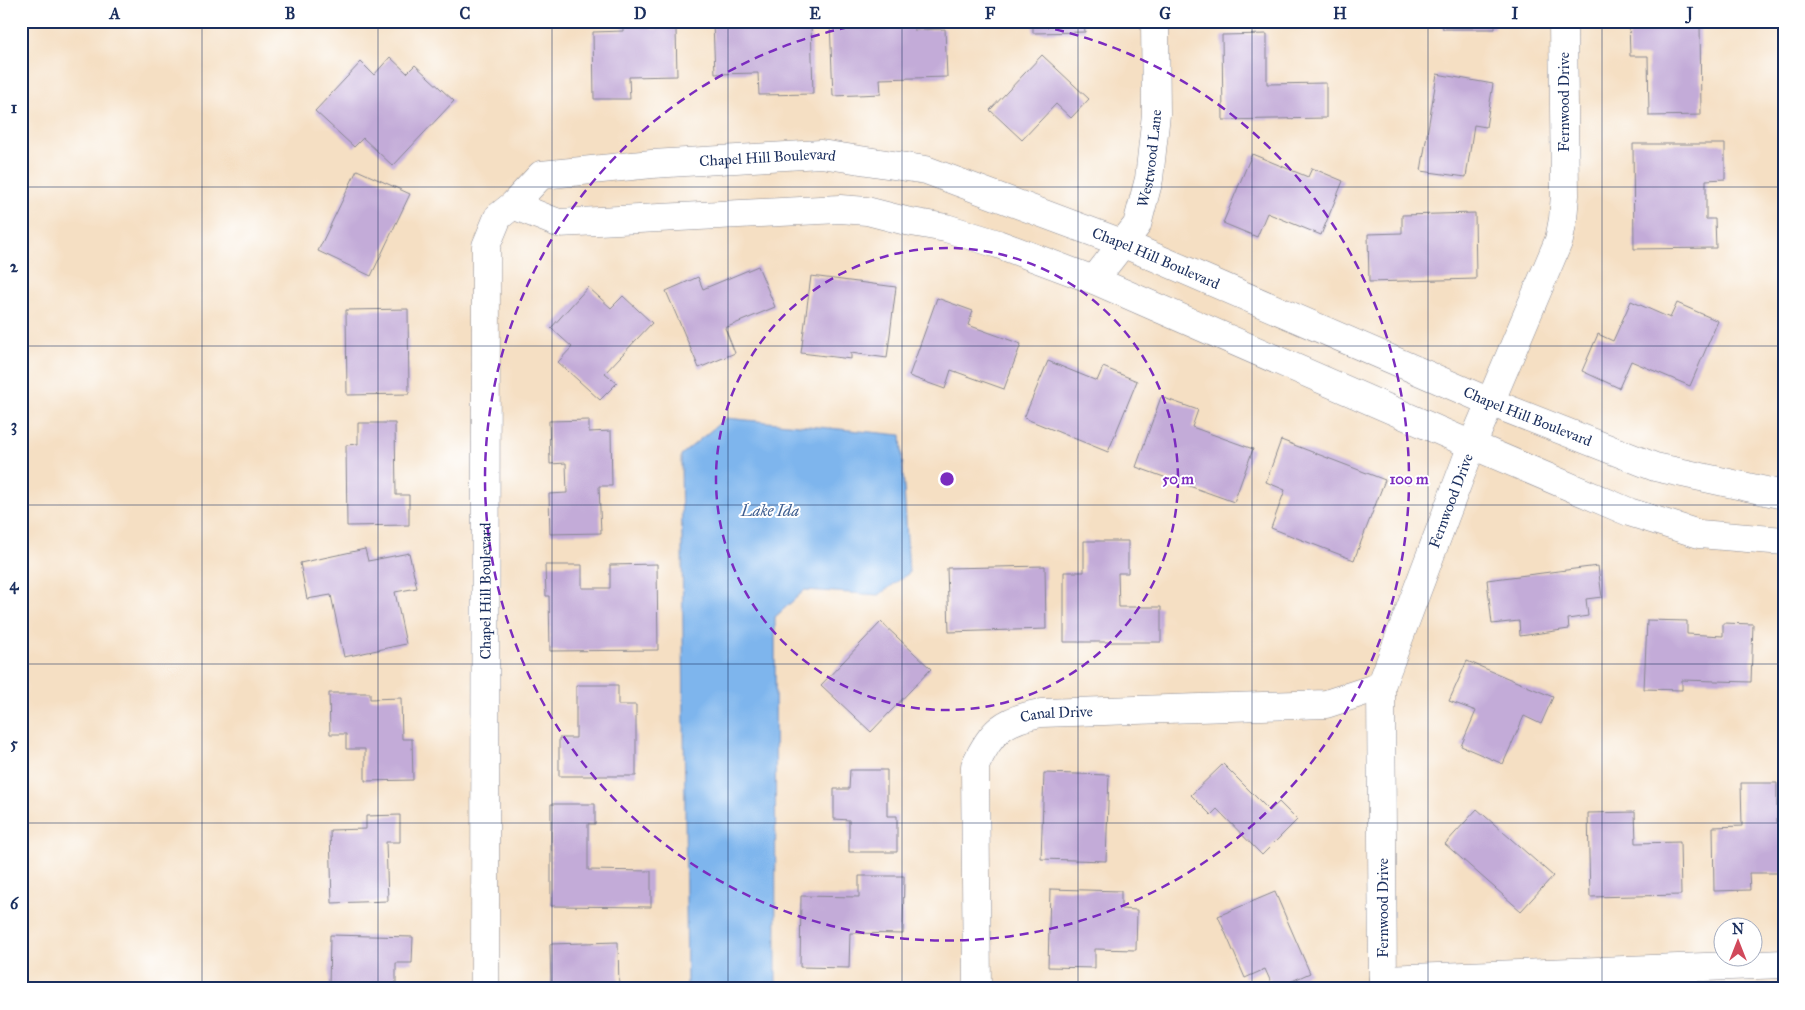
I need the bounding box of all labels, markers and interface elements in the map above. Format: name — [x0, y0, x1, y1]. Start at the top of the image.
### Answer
text: A — [109, 4, 121, 23]
text: B — [285, 4, 295, 23]
text: C — [460, 4, 471, 23]
text: D — [634, 4, 647, 23]
text: E — [809, 4, 821, 23]
text: F — [985, 4, 996, 23]
text: G — [1159, 4, 1171, 23]
text: H — [1333, 4, 1347, 23]
text: I — [1512, 4, 1519, 23]
text: J — [1685, 4, 1694, 24]
street label: Fernwood Drive — [1555, 52, 1573, 152]
text: 1 — [11, 98, 18, 117]
street label: Westwood Lane — [1133, 109, 1165, 209]
street label: Chapel Hill Boulevard — [699, 145, 838, 170]
street label: Chapel Hill Boulevard — [1090, 224, 1223, 293]
text: 2 — [10, 257, 19, 276]
street label: Chapel Hill Boulevard — [1461, 383, 1595, 450]
text: 3 — [11, 416, 17, 436]
street label: Fernwood Drive — [1425, 451, 1477, 551]
centre of rings — [938, 470, 956, 488]
text: 50 m — [1162, 470, 1194, 488]
text: 100 m — [1389, 470, 1429, 488]
water label: Lake Ida — [740, 501, 799, 520]
street label: Chapel Hill Boulevard — [476, 522, 495, 659]
text: 4 — [10, 575, 20, 595]
street label: Canal Drive — [1018, 702, 1093, 727]
text: 5 — [10, 734, 18, 753]
street label: Fernwood Drive — [1374, 858, 1392, 958]
text: 6 — [10, 894, 19, 913]
north arrow — [1712, 918, 1762, 968]
text: N — [1732, 921, 1744, 938]

